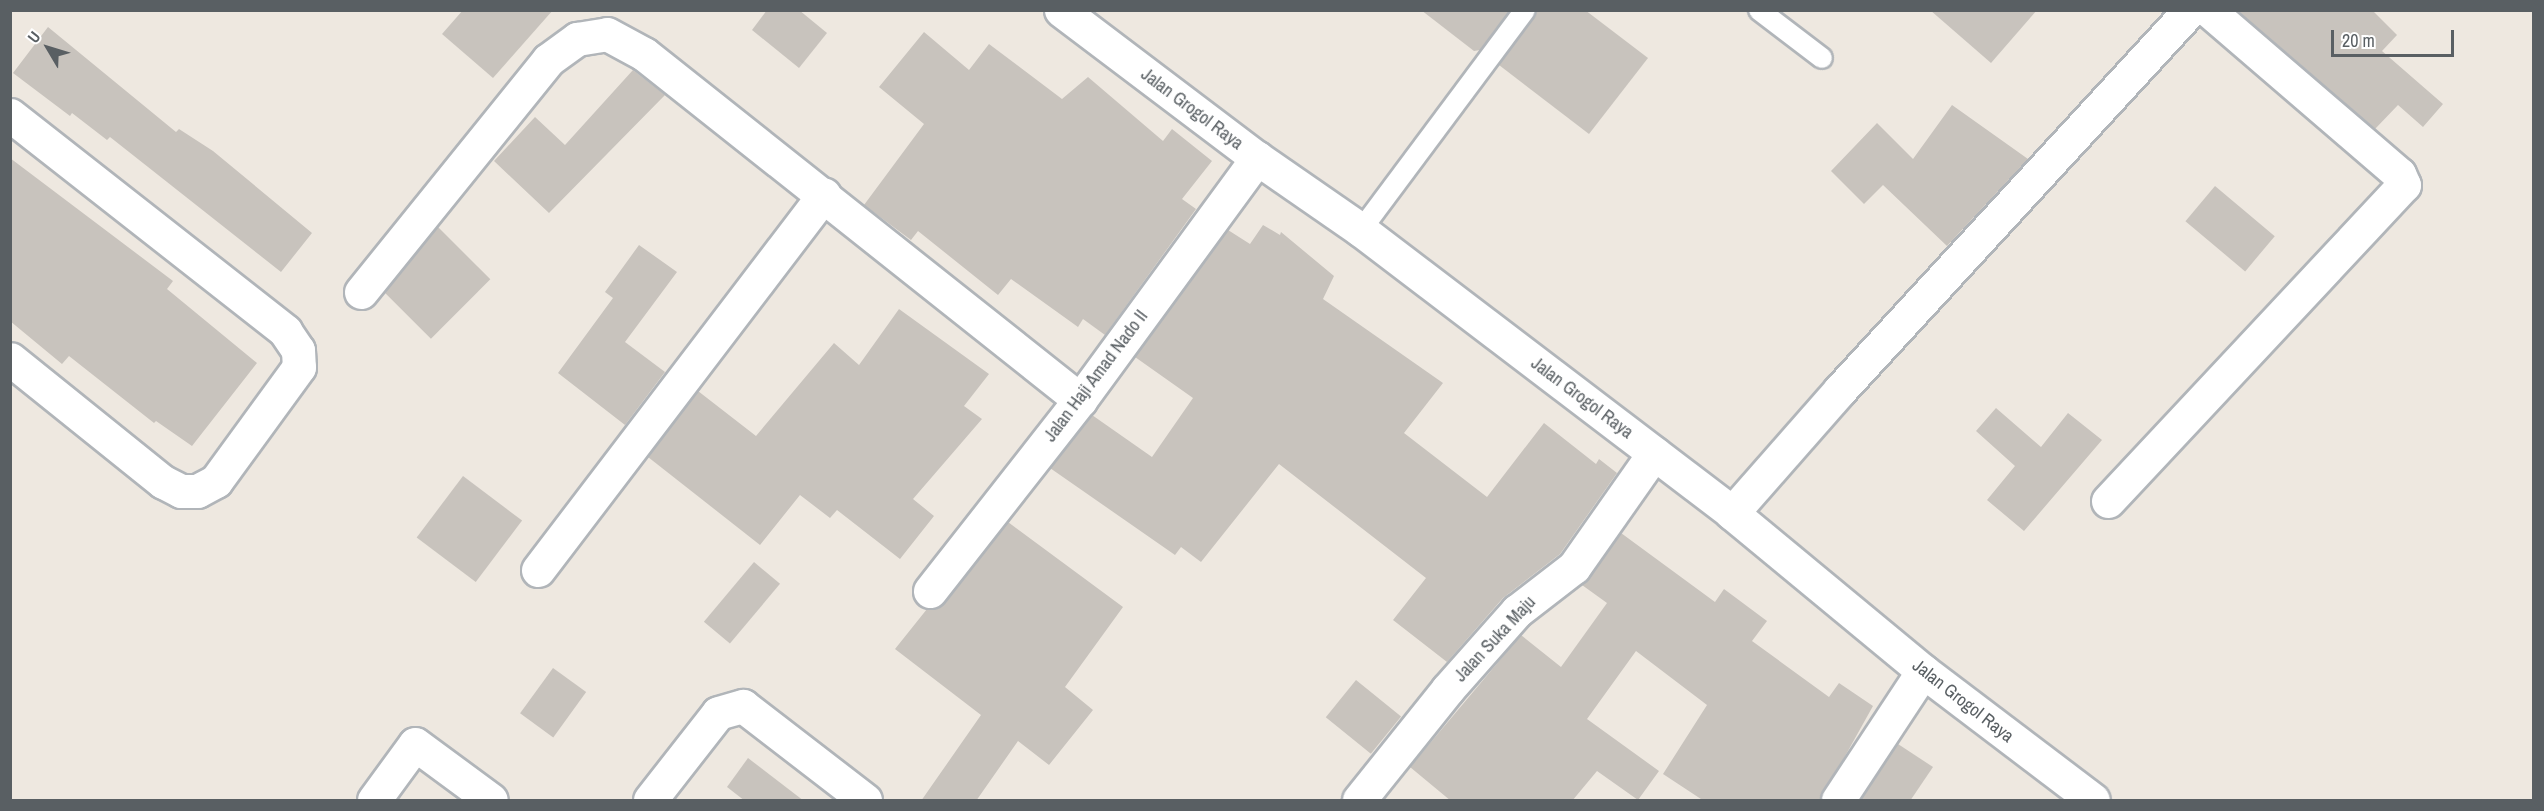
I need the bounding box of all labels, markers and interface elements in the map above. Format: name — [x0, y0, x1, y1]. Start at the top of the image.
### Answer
north arrow — [18, 18, 78, 78]
scale bar — [2334, 18, 2457, 56]
text: U — [22, 26, 45, 47]
text: 20 m — [2342, 28, 2375, 53]
street label: Jalan Grogol Raya — [1137, 64, 1247, 154]
street label: Jalan Haji Amad Nado II — [1039, 306, 1153, 446]
street label: Jalan Grogol Raya — [1527, 353, 1637, 443]
street label: Jalan Suka Maju — [1450, 592, 1540, 686]
street label: Jalan Grogol Raya — [1908, 655, 2018, 747]

